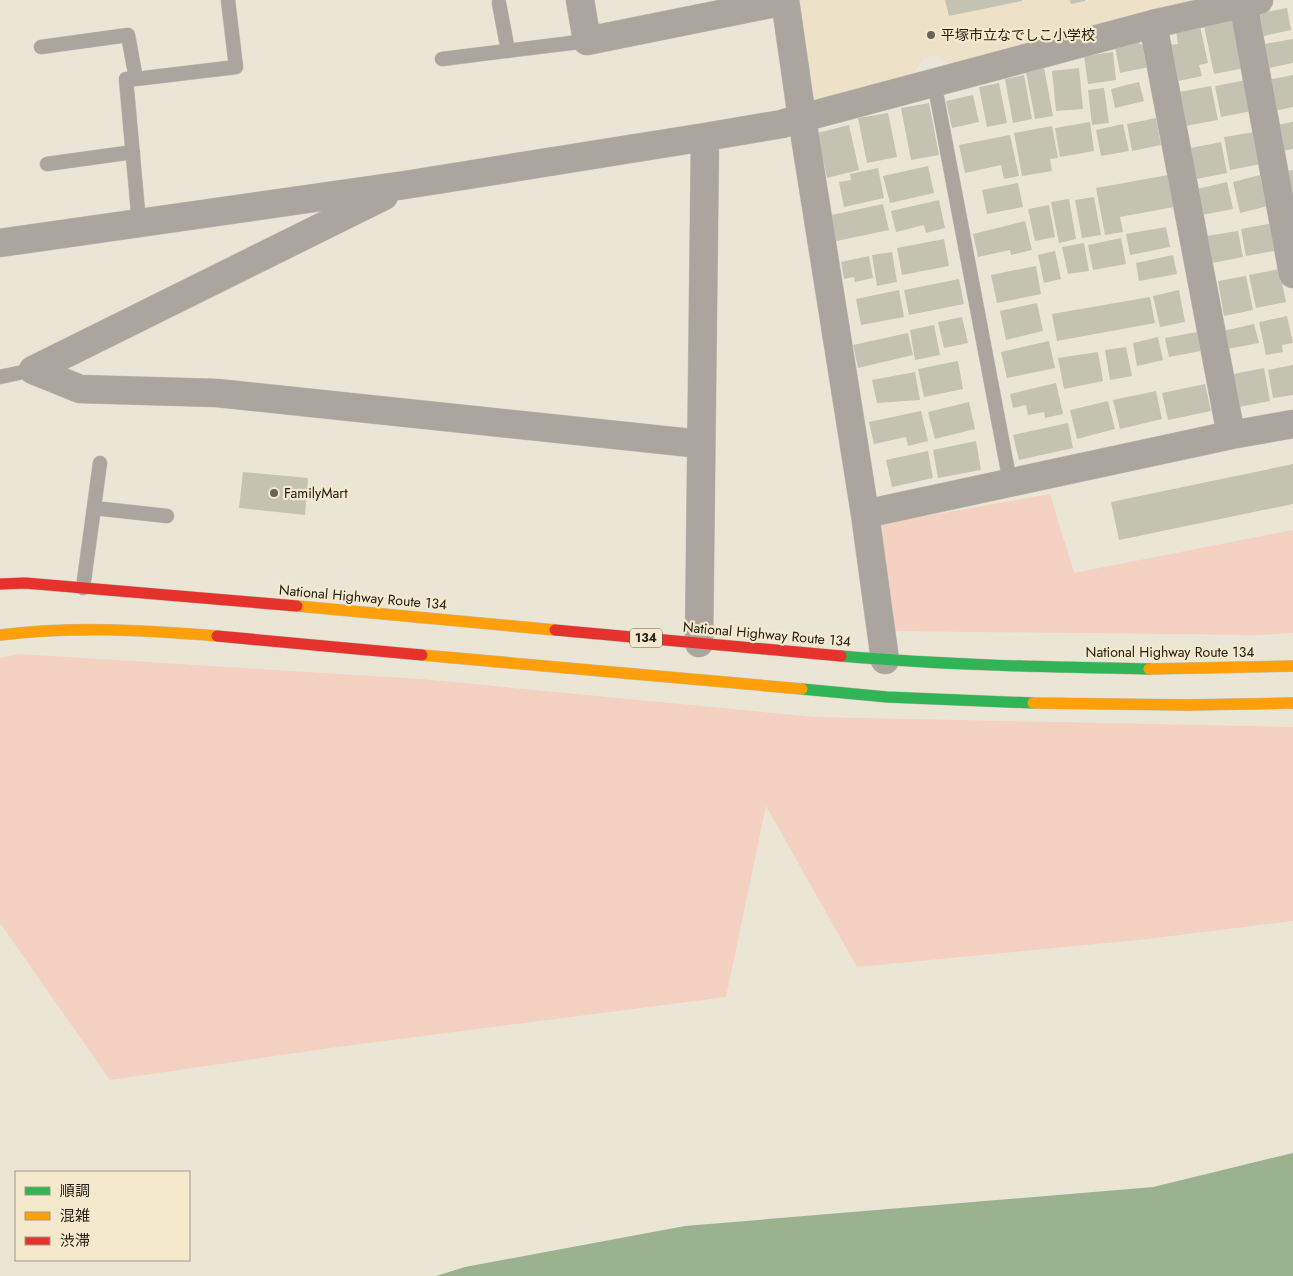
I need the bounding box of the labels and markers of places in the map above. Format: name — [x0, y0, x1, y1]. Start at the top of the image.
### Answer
place label: 平塚市立なでしこ小学校 — [941, 25, 1095, 45]
marker: 平塚市立なでしこ小学校 — [925, 29, 937, 41]
place label: FamilyMart — [284, 483, 348, 503]
marker: FamilyMart — [268, 487, 280, 499]

